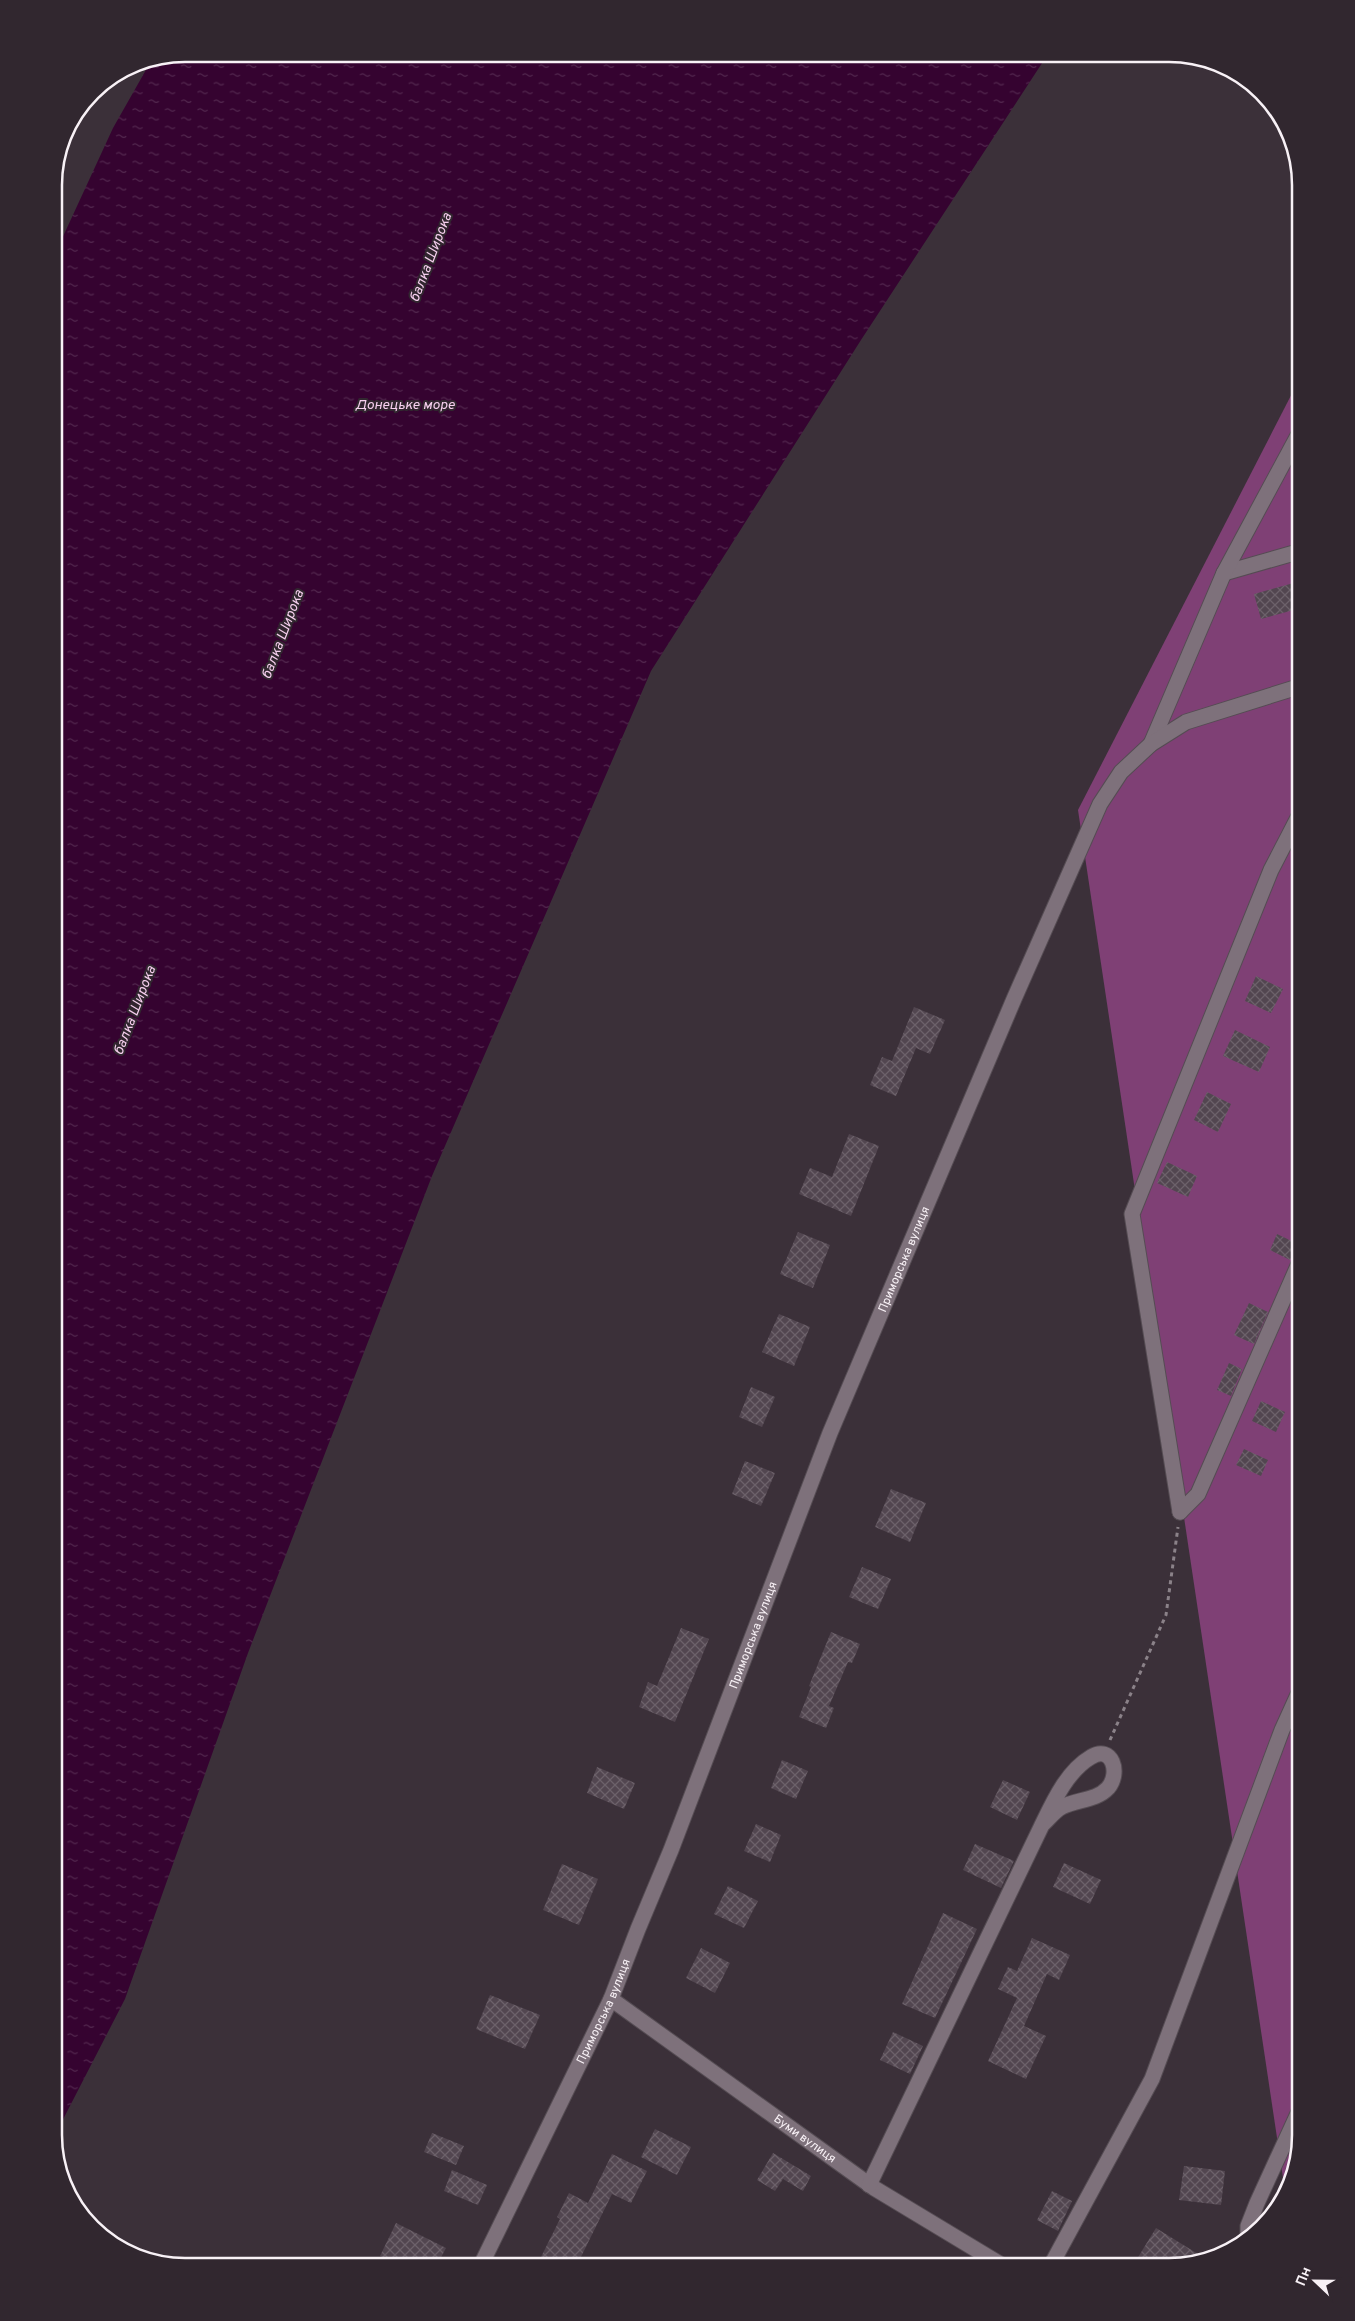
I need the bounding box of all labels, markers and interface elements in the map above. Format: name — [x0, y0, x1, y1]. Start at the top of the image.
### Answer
water label: балка Широка — [407, 210, 456, 304]
water label: Донецьке море — [355, 397, 455, 414]
water label: балка Широка — [259, 587, 308, 681]
water label: балка Широка — [111, 963, 160, 1057]
street label: Приморська вулиця — [875, 1204, 934, 1315]
street label: Приморська вулиця — [726, 1579, 782, 1691]
street label: Приморська вулиця — [573, 1957, 635, 2067]
street label: Буми вулиця — [770, 2111, 839, 2167]
north arrow — [1290, 2256, 1340, 2306]
text: Пн — [1293, 2265, 1316, 2289]

